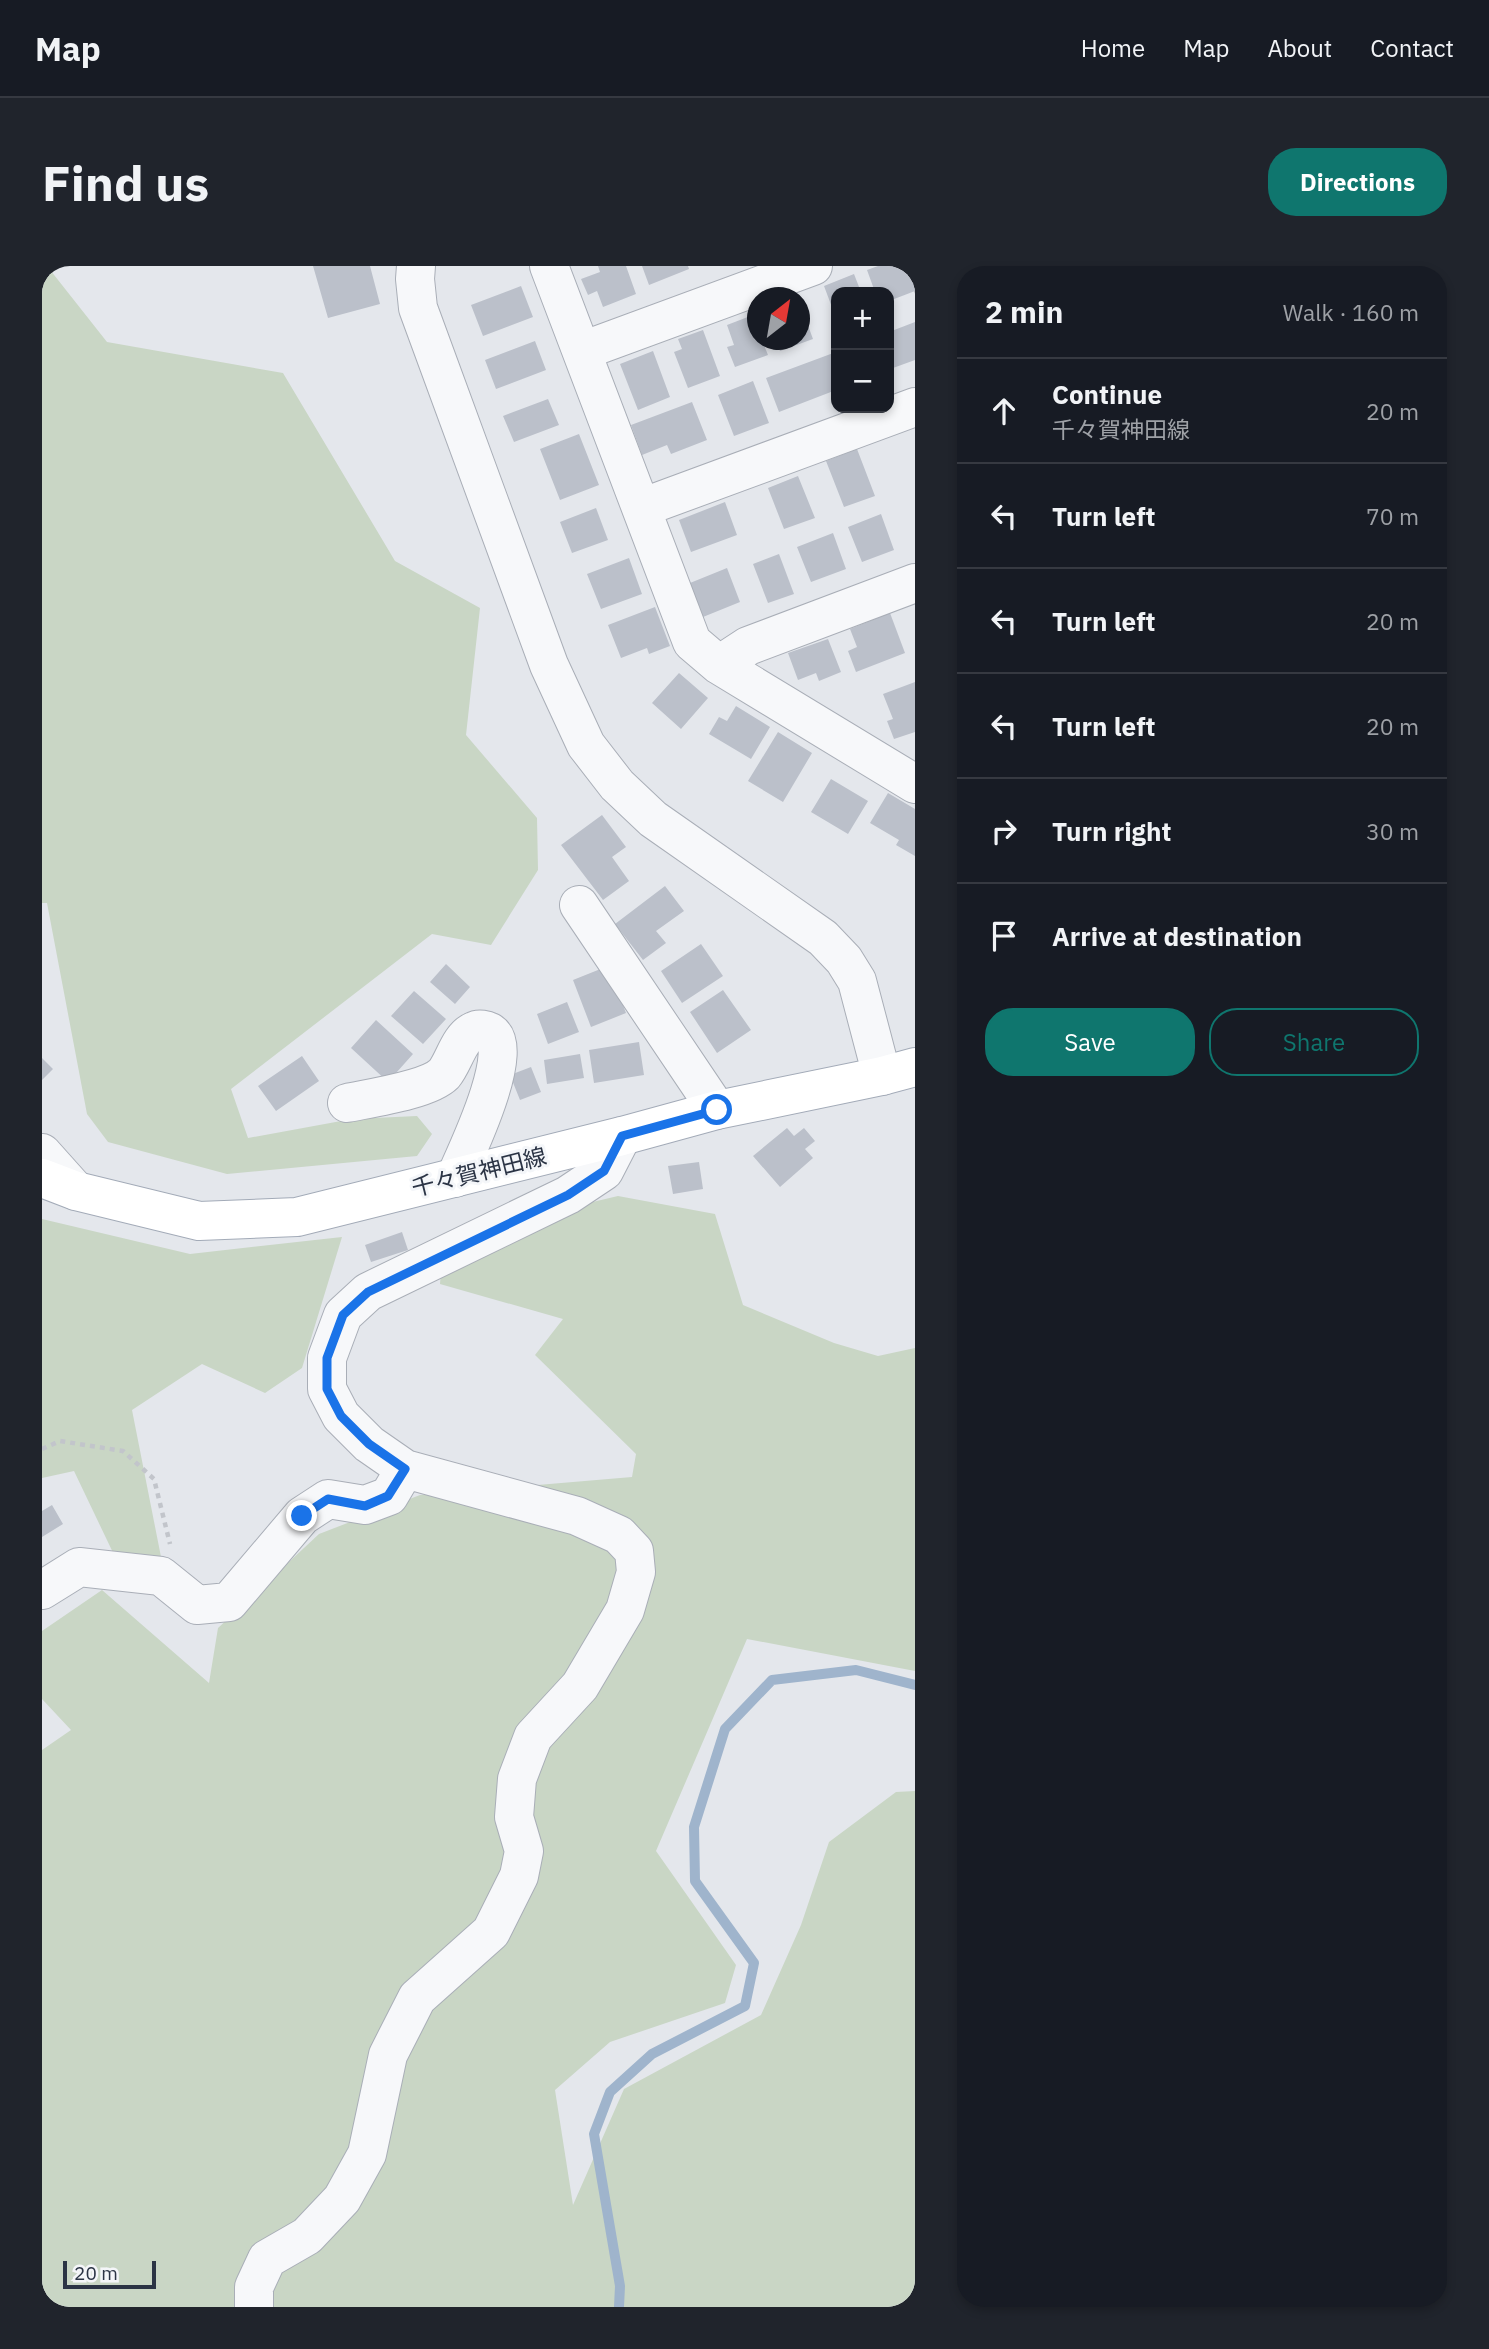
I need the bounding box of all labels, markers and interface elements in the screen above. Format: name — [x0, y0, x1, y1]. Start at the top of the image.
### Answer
text: Map — [35, 27, 101, 70]
text: Home — [1081, 32, 1145, 64]
text: Map — [1183, 32, 1229, 64]
text: About — [1267, 32, 1332, 64]
text: Contact — [1370, 32, 1454, 64]
button: Directions — [1268, 148, 1447, 216]
text: Find us — [42, 151, 209, 214]
north arrow — [747, 287, 810, 350]
map controls — [831, 287, 894, 413]
button: + — [831, 287, 894, 350]
text: 2 min — [985, 292, 1063, 331]
text: Walk · 160 m — [1283, 297, 1419, 327]
button: − — [831, 350, 894, 413]
text: Continue — [1052, 377, 1162, 411]
icon: ahead — [985, 392, 1023, 430]
text: 20 m — [1366, 396, 1419, 426]
text: 千々賀神田線 — [1052, 414, 1190, 444]
icon: left — [985, 497, 1023, 535]
text: Turn left — [1052, 499, 1155, 533]
text: 70 m — [1366, 501, 1419, 531]
icon: left — [985, 602, 1023, 640]
text: Turn left — [1052, 604, 1155, 638]
text: 20 m — [1366, 606, 1419, 636]
icon: left — [985, 707, 1023, 745]
text: Turn left — [1052, 709, 1155, 743]
text: 20 m — [1366, 711, 1419, 741]
icon: right — [985, 812, 1023, 850]
text: Turn right — [1052, 814, 1171, 848]
text: 30 m — [1366, 816, 1419, 846]
icon: arrive — [985, 917, 1023, 955]
text: Arrive at destination — [1052, 919, 1302, 953]
button: Save — [985, 1008, 1195, 1076]
button: Share — [1209, 1008, 1419, 1076]
route start — [701, 1094, 732, 1125]
street label: 千々賀神田線 — [408, 1140, 549, 1202]
route end — [286, 1500, 317, 1531]
scale bar — [63, 2258, 156, 2290]
text: 20 m — [74, 2261, 118, 2285]

